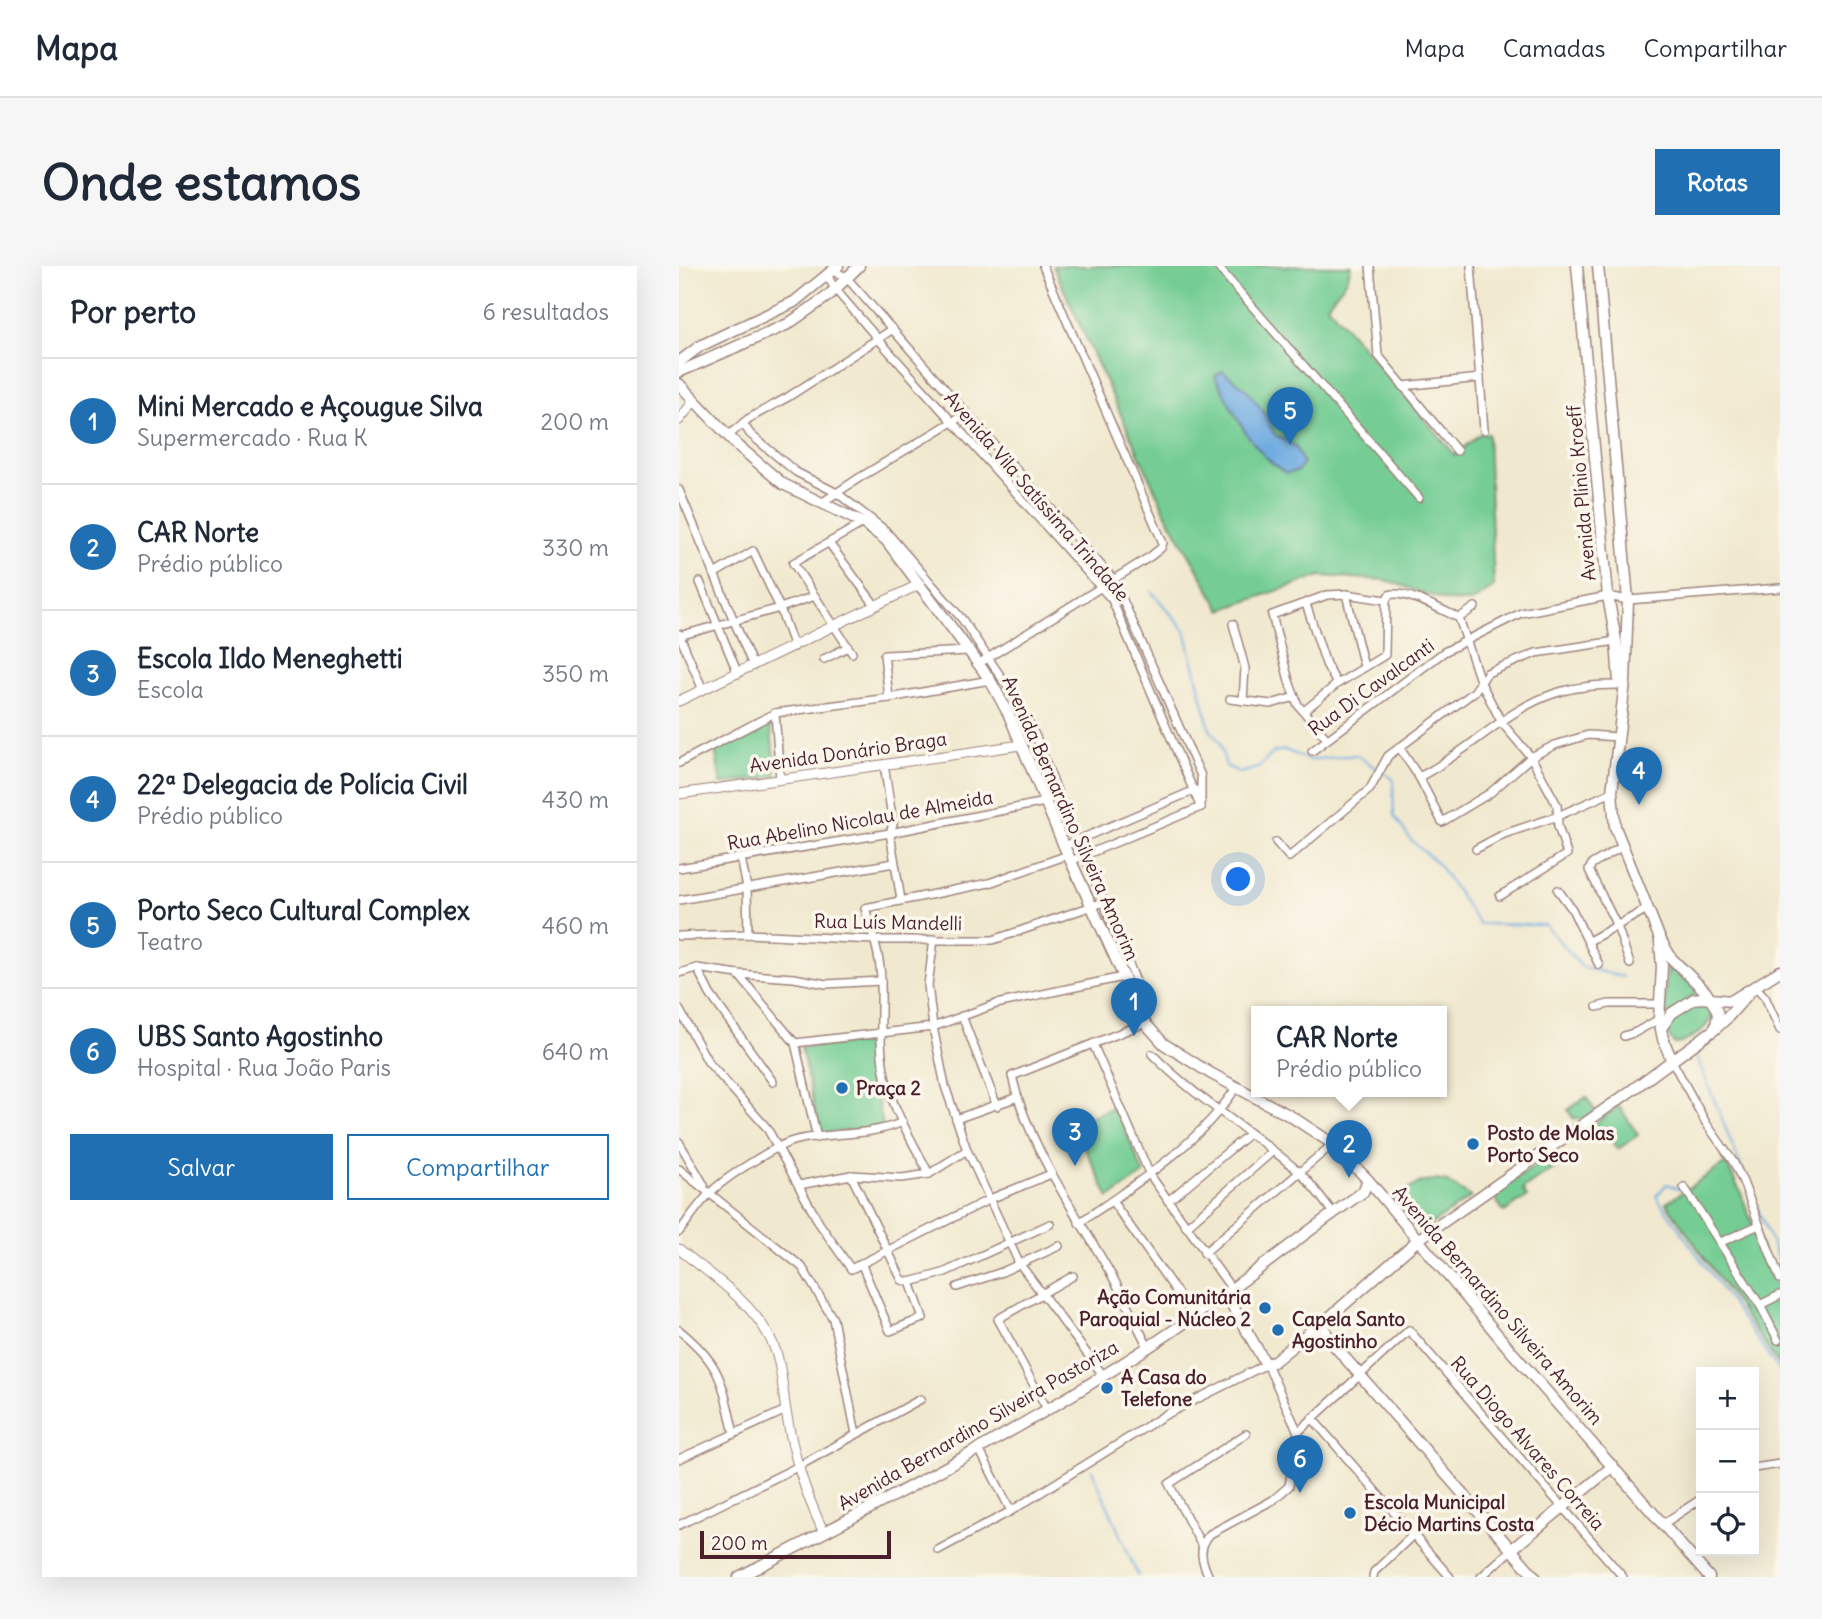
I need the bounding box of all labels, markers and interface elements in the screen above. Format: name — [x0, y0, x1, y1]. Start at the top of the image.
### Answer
text: Mapa — [35, 27, 118, 69]
text: Mapa — [1404, 33, 1465, 63]
text: Camadas — [1503, 33, 1606, 63]
text: Compartilhar — [1644, 33, 1787, 63]
button: Rotas — [1655, 149, 1780, 215]
text: Onde estamos — [42, 152, 361, 213]
text: Por perto — [70, 293, 196, 331]
text: 6 resultados — [482, 297, 609, 326]
street label: Avenida Vila Satíssima Trindade — [939, 386, 1135, 606]
pin: 5 — [1267, 387, 1313, 445]
text: Mini Mercado e Açougue Silva — [137, 390, 483, 423]
street label: Avenida Plínio Kroeff — [1561, 403, 1601, 582]
text: 1 — [88, 407, 98, 436]
text: 200 m — [540, 407, 609, 436]
text: Supermercado · Rua K — [137, 423, 368, 452]
text: CAR Norte — [137, 516, 259, 549]
text: 2 — [87, 533, 99, 562]
text: 330 m — [542, 533, 609, 562]
text: Prédio público — [137, 549, 283, 578]
street label: Rua Di Cavalcanti — [1303, 633, 1439, 741]
text: Escola Ildo Meneghetti — [137, 642, 403, 675]
text: 3 — [86, 659, 100, 688]
text: 350 m — [542, 659, 609, 688]
street label: Avenida Bernardino Silveira Amorim — [997, 672, 1145, 964]
text: Escola — [137, 675, 204, 704]
street label: Avenida Donário Braga — [748, 726, 948, 778]
pin: 4 — [1616, 747, 1662, 805]
text: 22ª Delegacia de Polícia Civil — [137, 768, 468, 801]
text: 4 — [86, 785, 100, 814]
text: 430 m — [542, 785, 609, 814]
street label: Rua Abelino Nicolau de Almeida — [725, 785, 995, 855]
text: Prédio público — [137, 801, 283, 830]
your location — [1221, 862, 1255, 896]
text: Porto Seco Cultural Complex — [137, 894, 470, 927]
street label: Rua Luís Mandelli — [814, 909, 962, 935]
text: 5 — [86, 911, 100, 940]
text: 460 m — [542, 911, 609, 940]
text: Teatro — [137, 927, 203, 956]
pin: 1 — [1111, 978, 1157, 1036]
popup — [1251, 1006, 1447, 1097]
text: UBS Santo Agostinho — [137, 1020, 383, 1053]
text: CAR Norte — [1276, 1021, 1398, 1054]
text: 6 — [86, 1037, 100, 1066]
text: 640 m — [542, 1037, 609, 1066]
text: Hospital · Rua João Paris — [137, 1053, 391, 1082]
text: Prédio público — [1276, 1054, 1422, 1083]
place label: Praça 2 — [856, 1076, 921, 1100]
marker: Praça 2 — [834, 1080, 850, 1096]
pin: 3 — [1052, 1108, 1098, 1166]
pin: 2 — [1326, 1120, 1372, 1178]
place label: Posto de Molas Porto Seco — [1487, 1121, 1615, 1167]
button: Salvar — [70, 1134, 333, 1200]
button: Compartilhar — [347, 1134, 609, 1200]
marker: Posto de Molas Porto Seco — [1465, 1136, 1481, 1152]
street label: Avenida Bernardino Silveira Amorim — [1388, 1181, 1608, 1429]
place label: Ação Comunitária Paroquial - Núcleo 2 — [1079, 1285, 1251, 1331]
marker: Ação Comunitária Paroquial - Núcleo 2 — [1257, 1300, 1273, 1316]
place label: Capela Santo Agostinho — [1292, 1307, 1406, 1353]
marker: Capela Santo Agostinho — [1270, 1322, 1286, 1338]
street label: Avenida Bernardino Silveira Pastoriza — [833, 1335, 1123, 1515]
street label: Rua Diogo Alvares Correia — [1446, 1351, 1610, 1535]
place label: A Casa do Telefone — [1121, 1365, 1207, 1411]
map controls — [1696, 1367, 1759, 1556]
button: + — [1696, 1367, 1759, 1430]
marker: A Casa do Telefone — [1099, 1380, 1115, 1396]
button: − — [1696, 1430, 1759, 1493]
pin: 6 — [1277, 1435, 1323, 1493]
place label: Escola Municipal Décio Martins Costa — [1364, 1490, 1535, 1536]
button: locate — [1696, 1493, 1759, 1556]
marker: Escola Municipal Décio Martins Costa — [1342, 1505, 1358, 1521]
scale bar — [700, 1528, 891, 1560]
text: 200 m — [711, 1531, 768, 1555]

